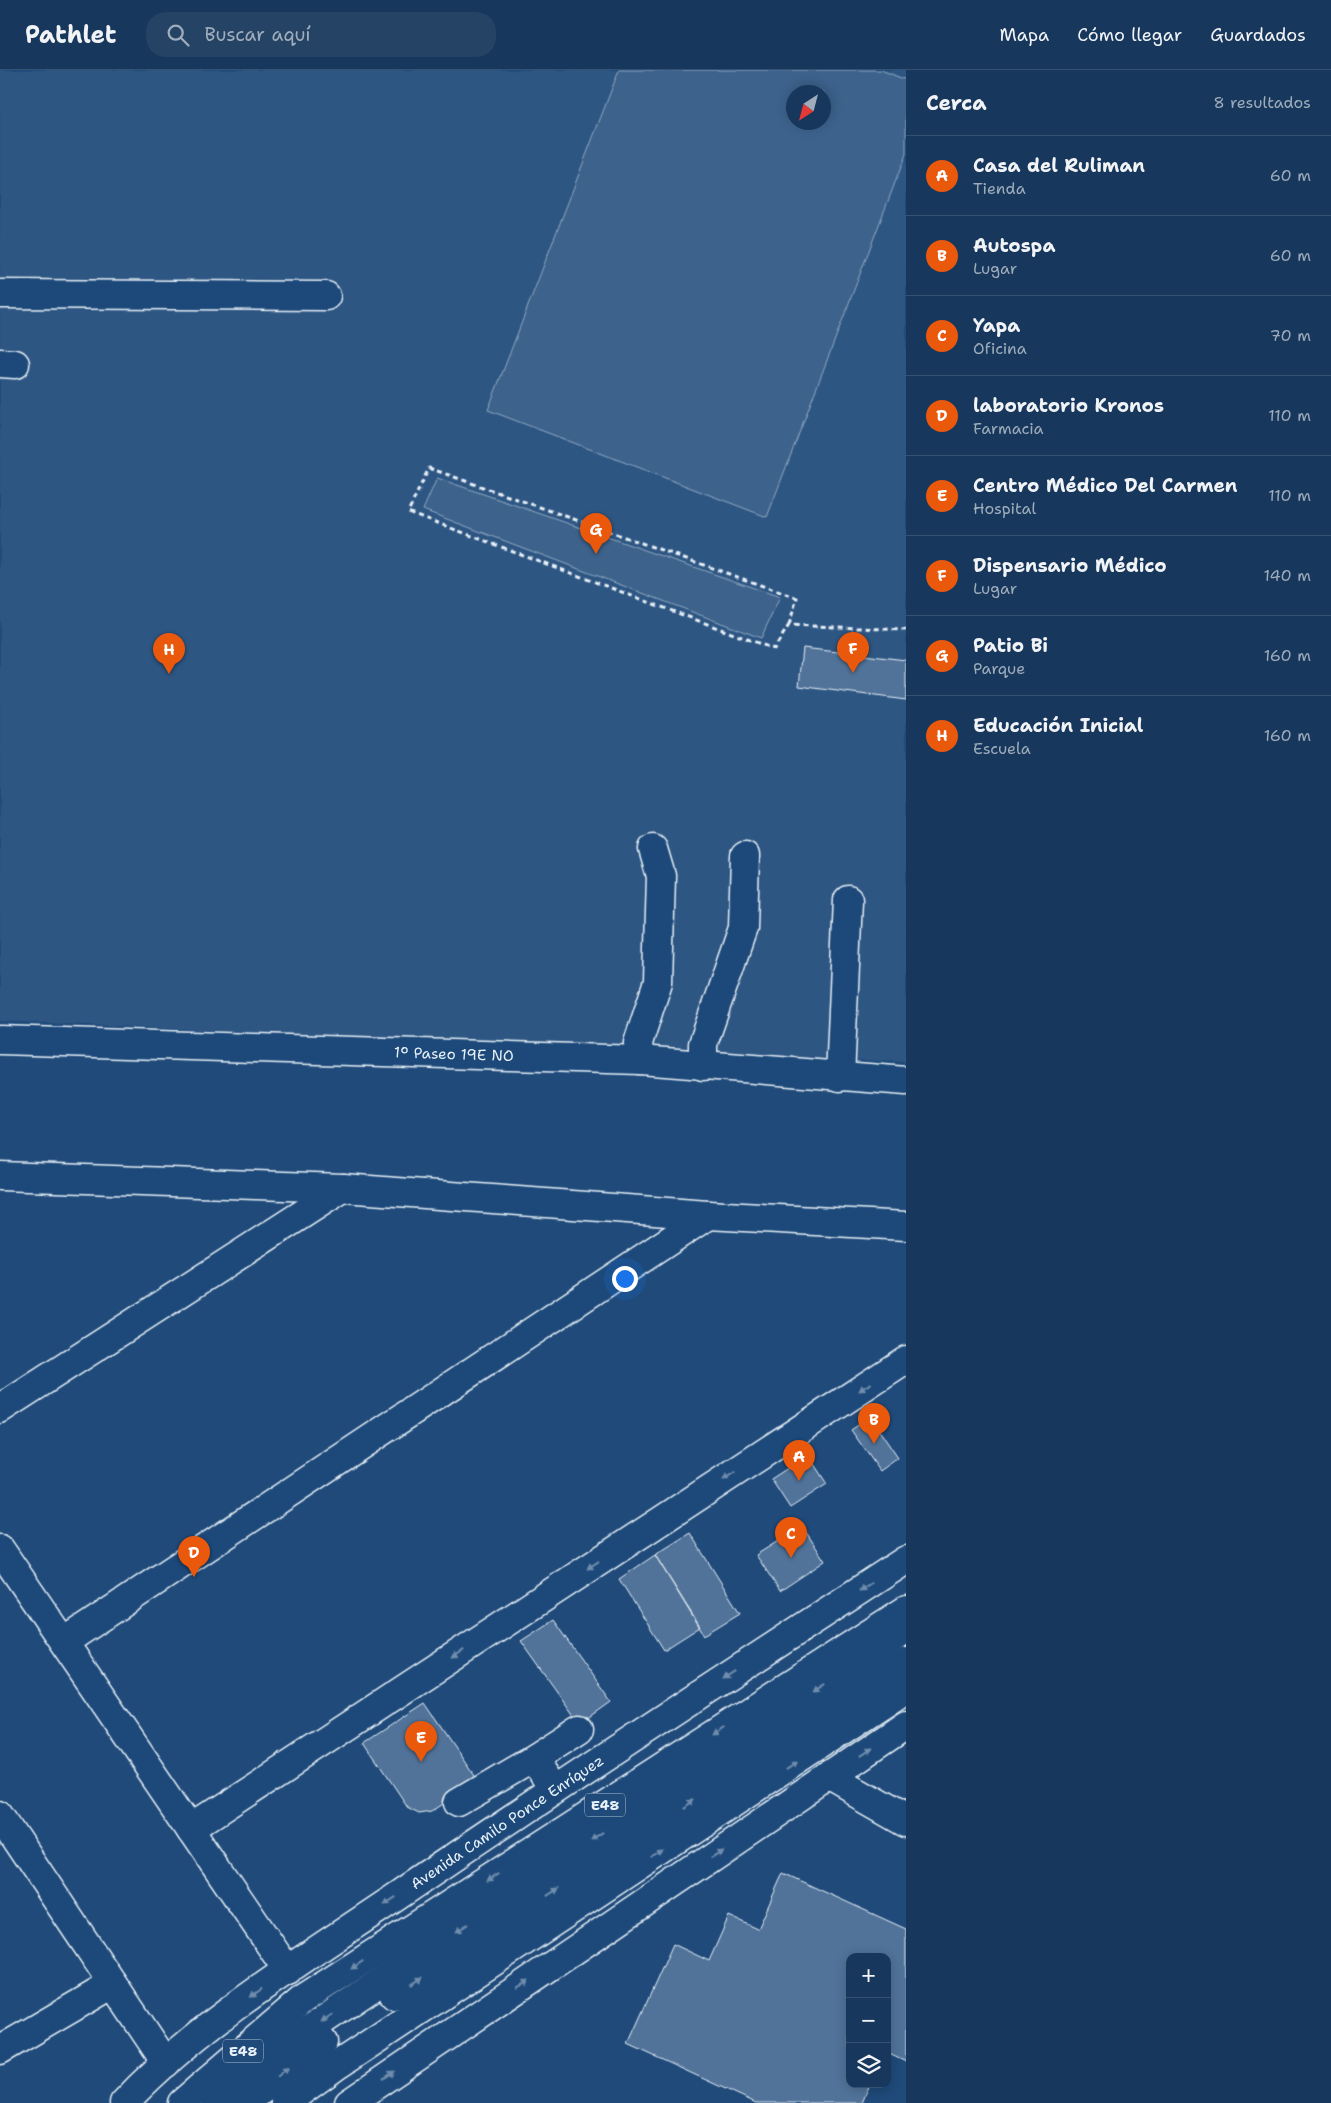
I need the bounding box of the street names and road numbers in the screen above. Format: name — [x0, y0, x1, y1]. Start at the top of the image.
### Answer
street label: 1° Paseo 19E NO — [394, 1042, 514, 1066]
street label: Avenida Camilo Ponce Enríquez — [407, 1750, 608, 1894]
road number: E48 — [585, 1794, 625, 1816]
road number: E48 — [223, 2040, 263, 2062]

